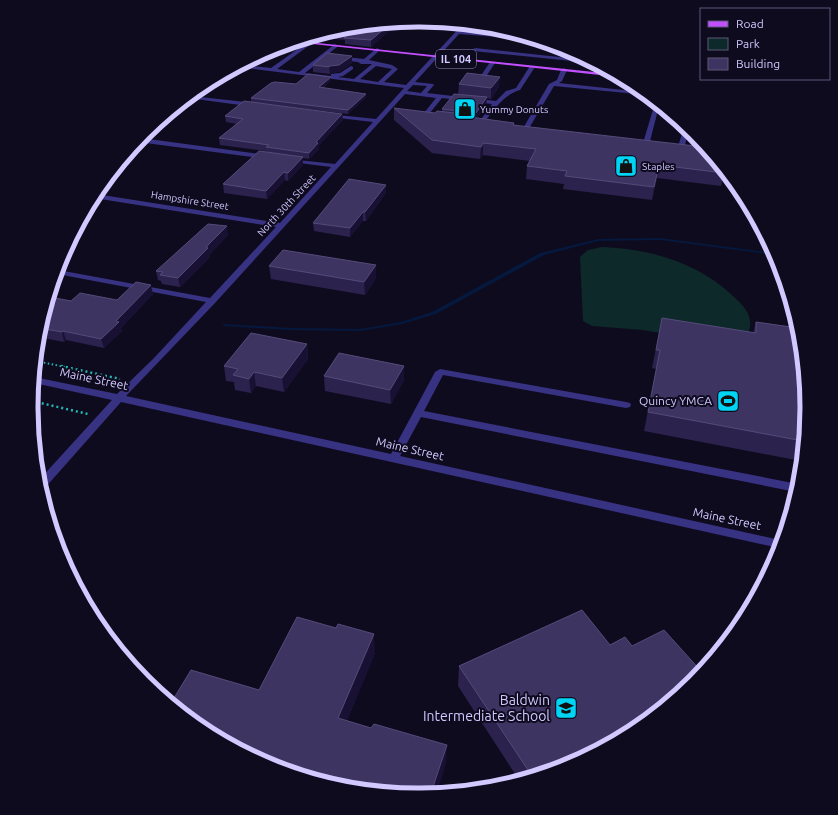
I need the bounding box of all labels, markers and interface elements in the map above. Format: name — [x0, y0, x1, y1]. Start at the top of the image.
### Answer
legend — [700, 8, 830, 80]
text: Road — [736, 17, 764, 30]
text: Park — [736, 37, 760, 50]
road number: IL 104 — [436, 50, 476, 68]
text: Building — [736, 57, 780, 70]
shop icon: Yummy Donuts — [452, 96, 478, 122]
place label: Yummy Donuts — [480, 104, 548, 115]
shop icon: Staples — [613, 153, 639, 179]
place label: Staples — [642, 161, 675, 172]
street label: North 30th Street — [255, 172, 318, 238]
street label: Hampshire Street — [150, 189, 230, 212]
street label: Maine Street — [59, 365, 130, 392]
sports icon: Quincy YMCA — [715, 388, 741, 414]
place label: Quincy YMCA — [639, 394, 712, 407]
street label: Maine Street — [375, 434, 446, 463]
street label: Maine Street — [692, 505, 763, 532]
place label: Baldwin Intermediate School — [423, 692, 550, 724]
school or university icon: Baldwin Intermediate School — [553, 695, 579, 721]

